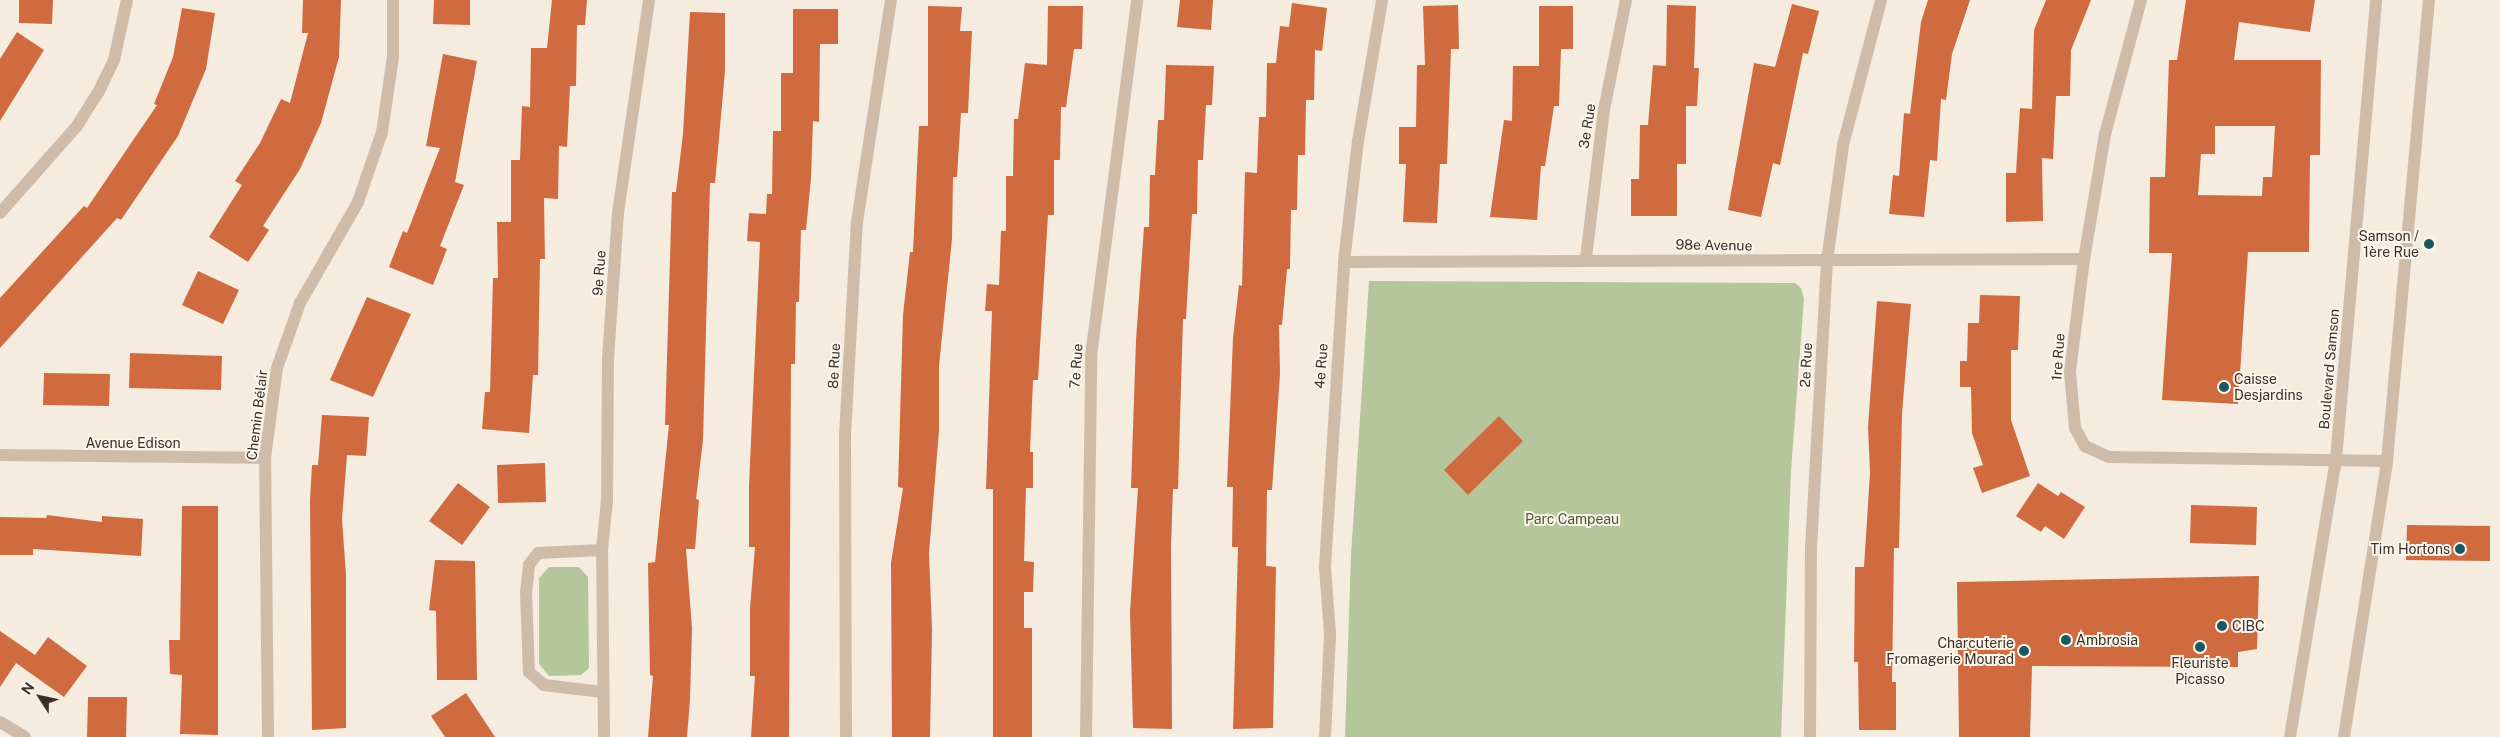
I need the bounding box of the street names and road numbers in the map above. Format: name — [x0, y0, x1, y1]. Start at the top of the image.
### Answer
street label: 3e Rue — [1575, 102, 1599, 150]
street label: 98e Avenue — [1675, 236, 1753, 254]
street label: 9e Rue — [589, 250, 609, 296]
street label: Boulevard Samson — [2315, 308, 2343, 430]
street label: 1re Rue — [2048, 333, 2068, 381]
street label: 2e Rue — [1796, 342, 1816, 388]
street label: 8e Rue — [824, 343, 844, 389]
street label: 7e Rue — [1066, 343, 1086, 389]
street label: 4e Rue — [1311, 343, 1331, 389]
street label: Chemin Bélair — [243, 369, 271, 461]
street label: Avenue Edison — [85, 435, 181, 451]

